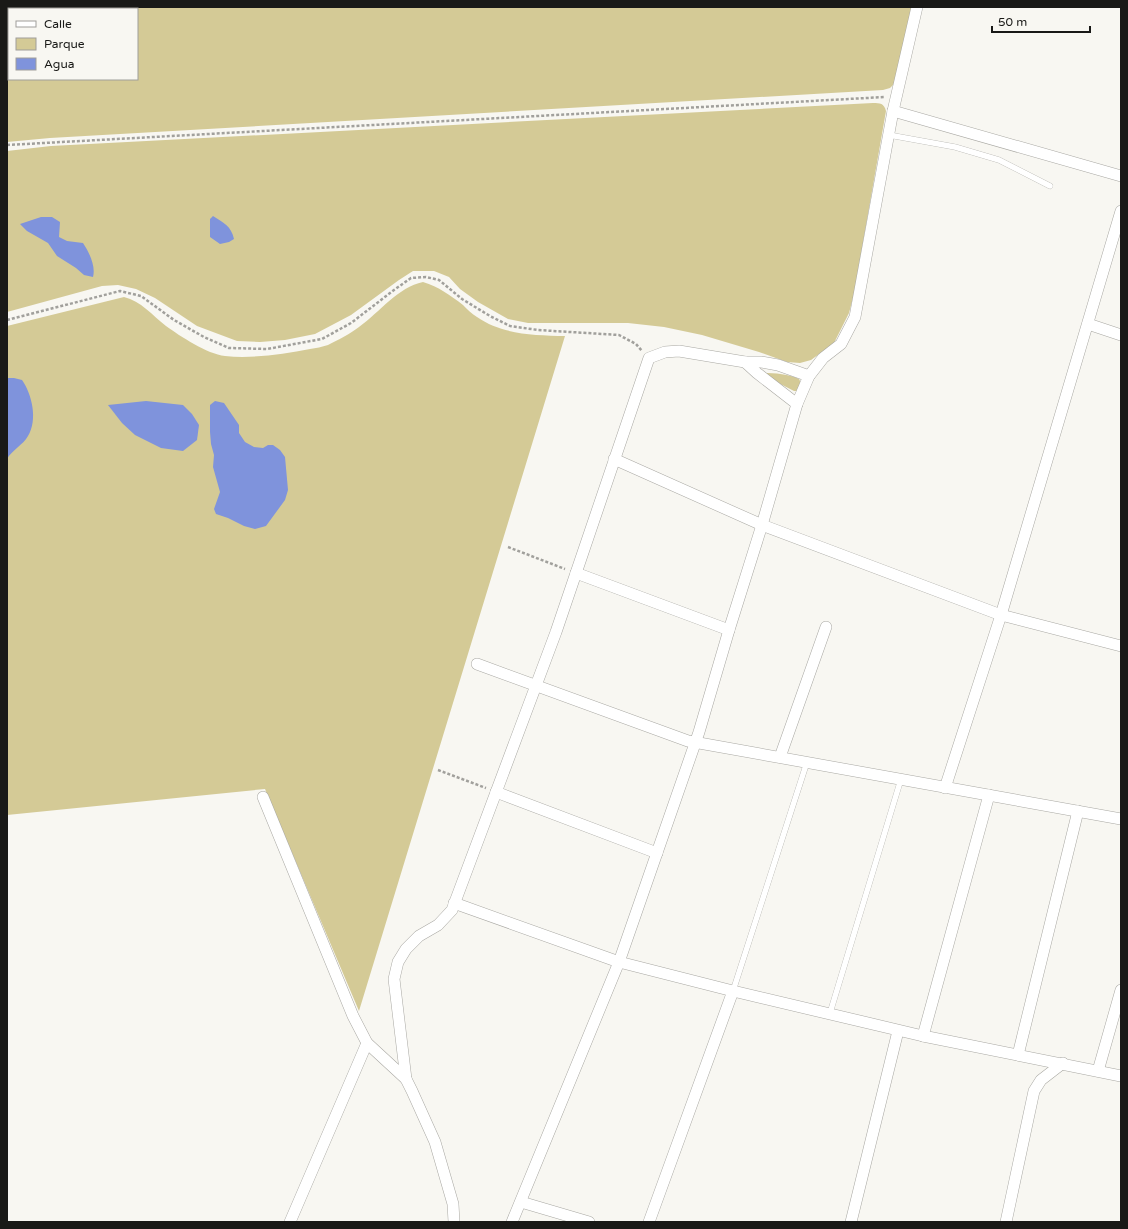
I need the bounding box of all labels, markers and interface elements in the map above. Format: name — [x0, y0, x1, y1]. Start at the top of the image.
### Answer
legend — [8, 8, 138, 80]
scale bar — [992, 8, 1090, 34]
text: 50 m — [998, 15, 1027, 29]
text: Calle — [44, 17, 72, 31]
text: Parque — [44, 37, 85, 51]
text: Agua — [44, 57, 74, 71]

